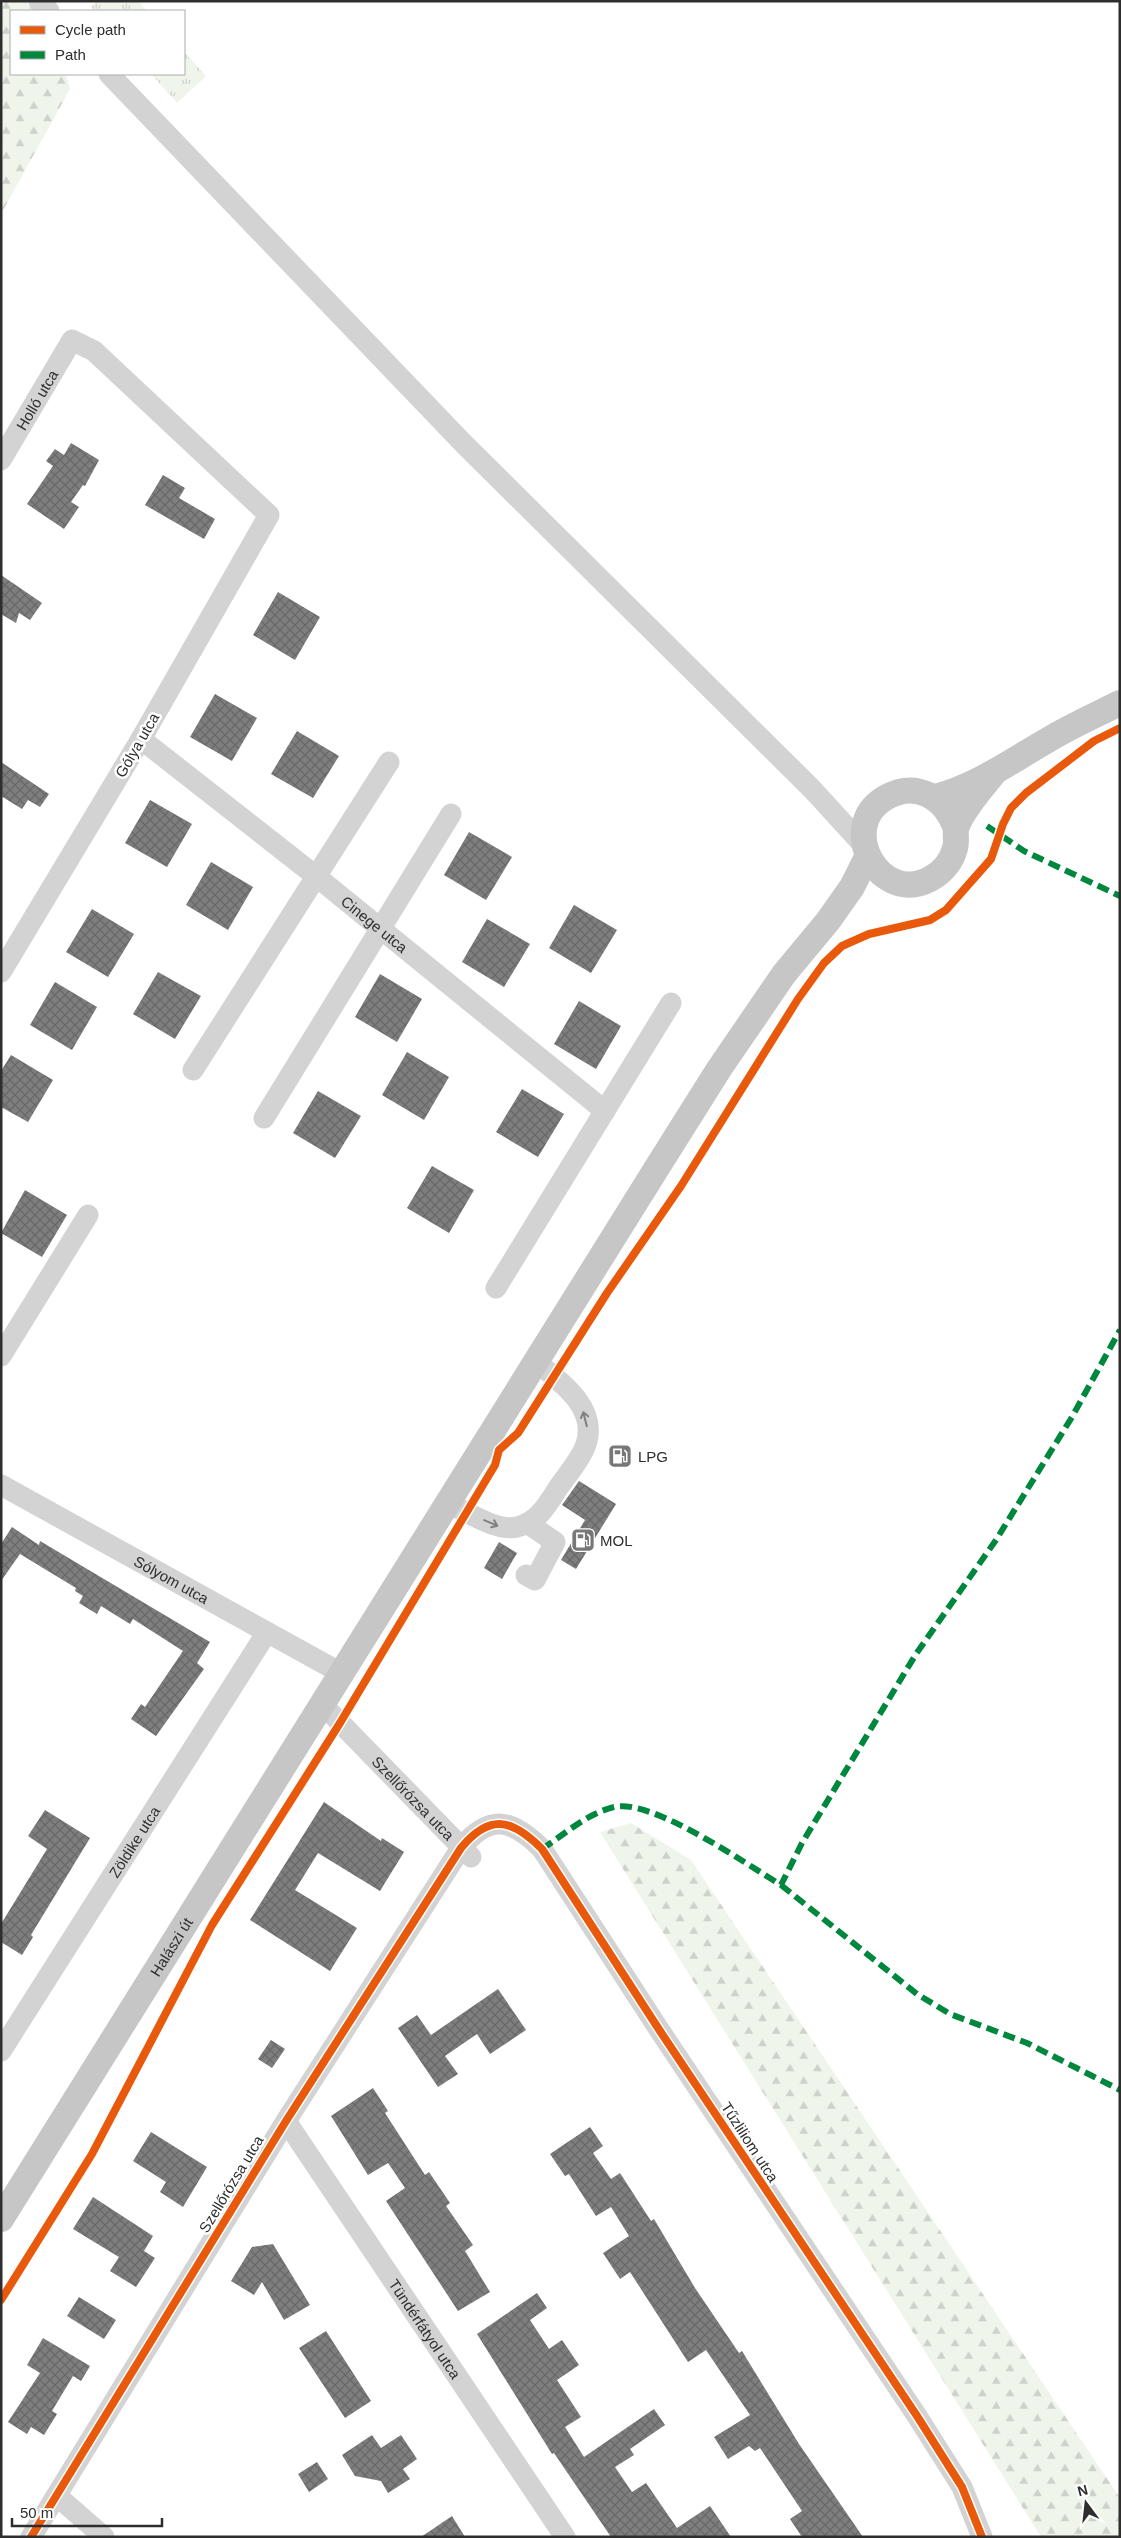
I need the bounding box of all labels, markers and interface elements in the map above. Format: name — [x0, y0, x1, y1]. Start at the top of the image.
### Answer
legend — [10, 10, 185, 75]
text: Cycle path — [55, 21, 126, 38]
text: Path — [55, 46, 86, 63]
street label: Holló utca — [12, 366, 61, 433]
street label: Gólya utca — [112, 709, 163, 780]
street label: Cinege utca — [338, 892, 412, 956]
one-way arrow — [580, 1412, 589, 1428]
fuel station icon: LPG — [607, 1443, 633, 1469]
place label: LPG — [638, 1448, 668, 1465]
one-way arrow — [483, 1519, 498, 1529]
fuel station icon: MOL — [570, 1527, 596, 1553]
place label: MOL — [600, 1532, 633, 1549]
street label: Sólyom utca — [131, 1552, 212, 1607]
street label: Szellőrózsa utca — [369, 1752, 458, 1844]
street label: Zöldike utca — [105, 1802, 163, 1880]
street label: Halászi út — [146, 1914, 196, 1979]
street label: Tűzliliom utca — [718, 2099, 782, 2186]
street label: Szellőrózsa utca — [195, 2132, 267, 2236]
street label: Tündérfátyol utca — [386, 2276, 465, 2382]
north arrow — [1061, 2478, 1111, 2528]
text: N — [1076, 2481, 1090, 2499]
scale bar — [12, 2496, 162, 2528]
text: 50 m — [20, 2504, 53, 2521]

